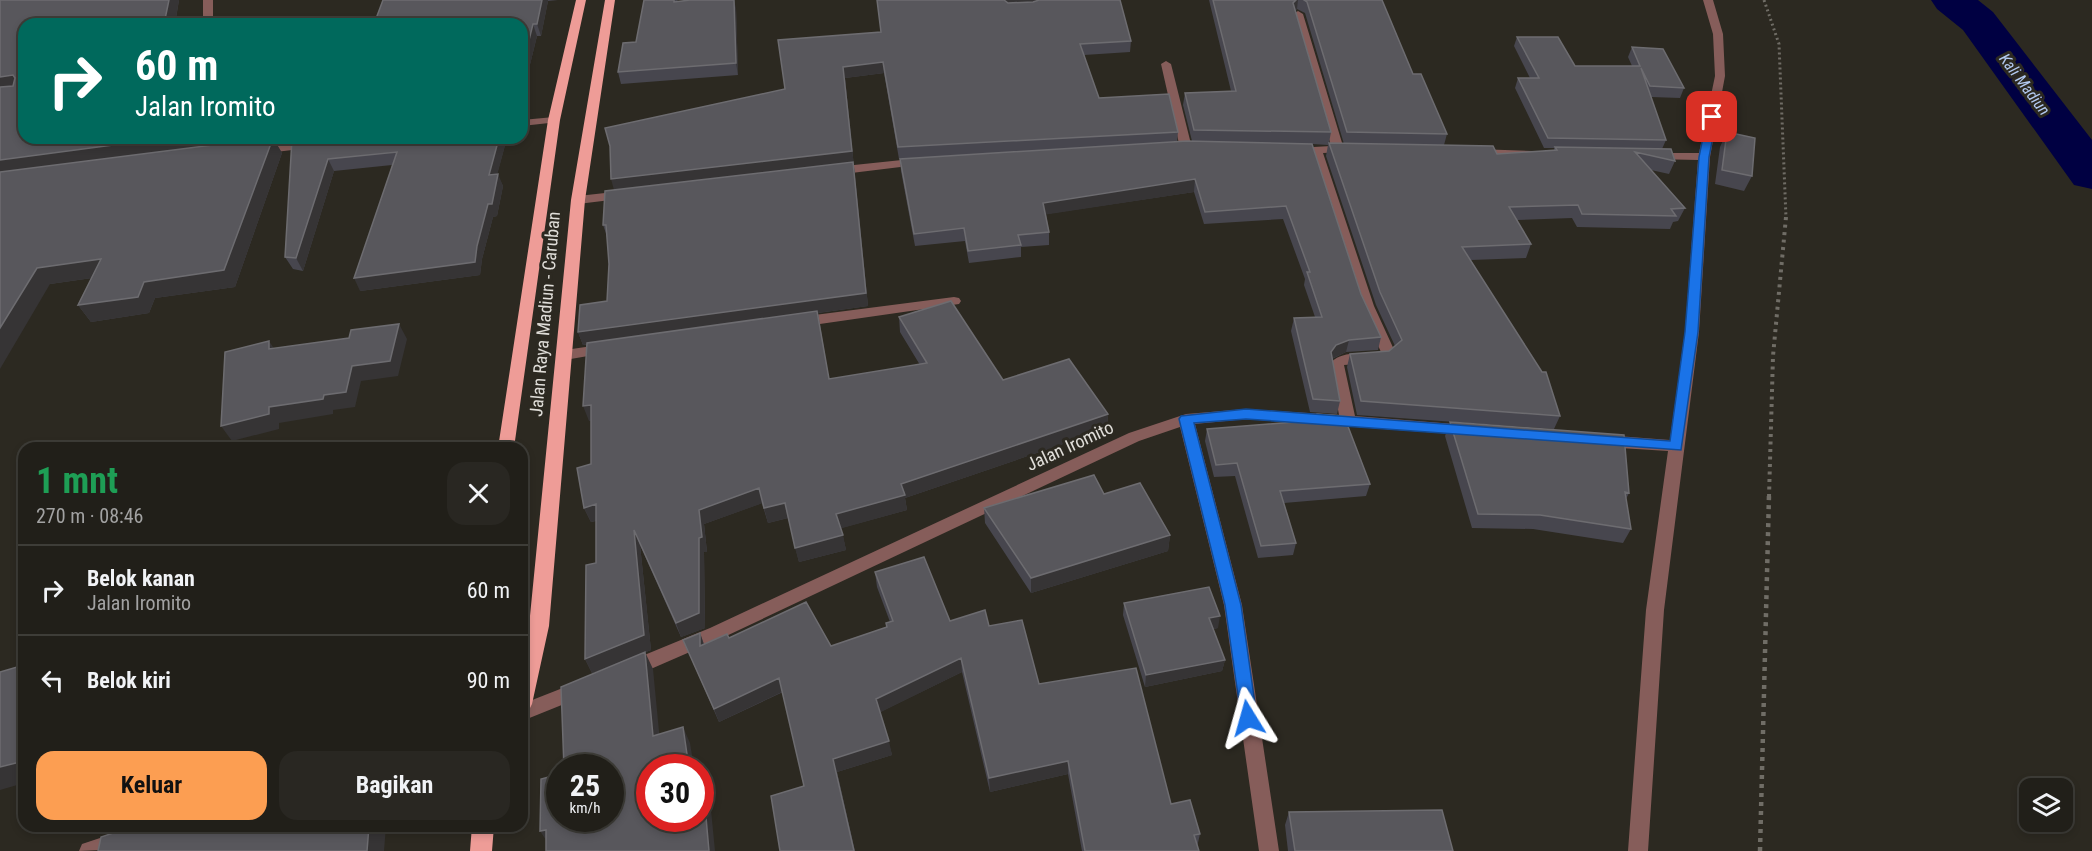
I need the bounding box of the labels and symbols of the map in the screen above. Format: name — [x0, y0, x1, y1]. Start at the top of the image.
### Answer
water label: Kali Madiun — [1995, 50, 2054, 119]
pin — [1686, 91, 1737, 142]
street label: Jalan Raya Madiun - Caruban — [525, 211, 564, 417]
street label: Jalan Iromito — [1023, 416, 1117, 475]
position arrow — [1216, 686, 1280, 750]
speed limit sign: 30 — [636, 754, 714, 832]

